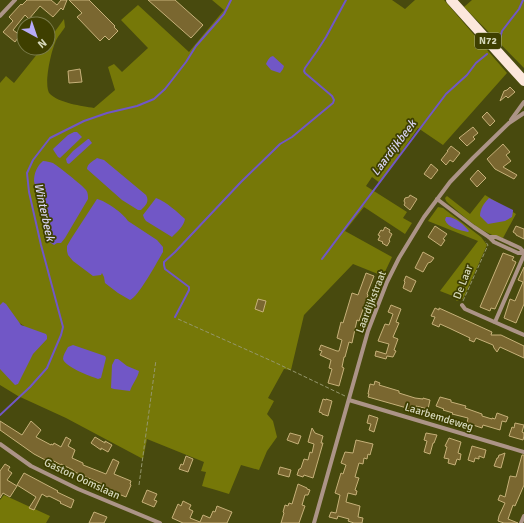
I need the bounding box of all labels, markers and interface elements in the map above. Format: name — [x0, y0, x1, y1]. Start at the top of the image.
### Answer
north arrow — [16, 16, 56, 56]
road number: N72 — [475, 33, 501, 49]
text: N — [35, 36, 49, 51]
water label: Laardijkbeek — [368, 116, 420, 179]
water label: Winterbeek — [31, 182, 58, 243]
street label: De Laar — [451, 263, 475, 301]
street label: Laardijkstraat — [353, 269, 389, 335]
street label: Laarbemdeweg — [403, 400, 475, 434]
street label: Gaston Oomslaan — [42, 456, 122, 502]

